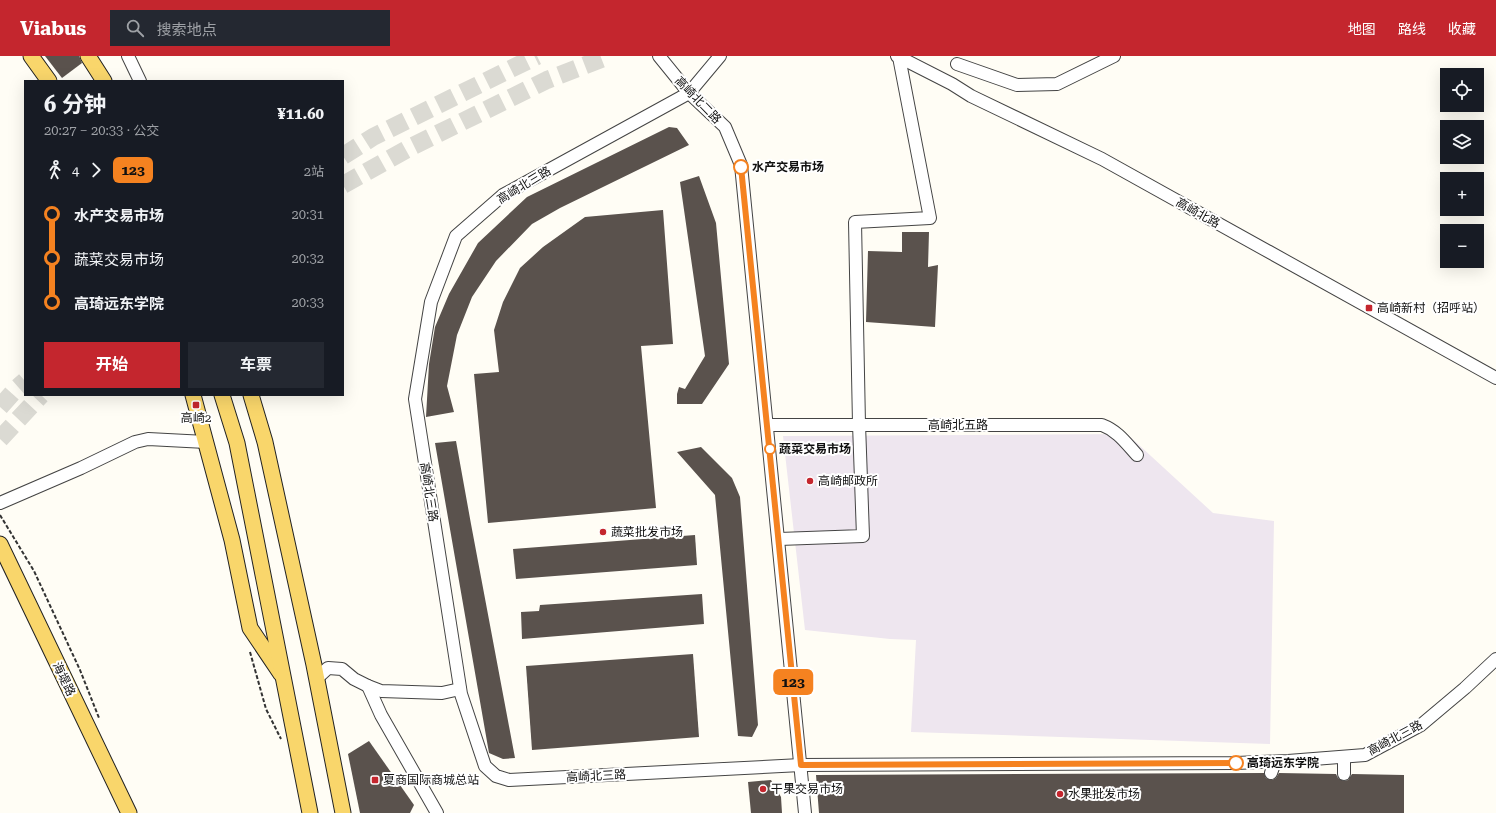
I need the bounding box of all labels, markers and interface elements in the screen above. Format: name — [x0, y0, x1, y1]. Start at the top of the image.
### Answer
search box — [110, 10, 390, 46]
text: Viabus — [20, 17, 86, 40]
icon: search — [124, 17, 146, 39]
text: 搜索地点 — [156, 21, 216, 39]
text: 地图 — [1348, 21, 1376, 37]
text: 路线 — [1398, 21, 1426, 37]
text: 收藏 — [1448, 21, 1476, 37]
map controls — [1440, 68, 1484, 268]
button: locate — [1440, 68, 1484, 112]
street label: 高崎北二路 — [672, 74, 724, 126]
text: 6 分钟 — [44, 92, 106, 117]
text: ¥11.60 — [277, 105, 324, 123]
button: layers — [1440, 120, 1484, 164]
text: 20:27 – 20:33 · 公交 — [44, 123, 159, 138]
icon: walk — [44, 159, 66, 181]
icon: forward — [85, 159, 107, 181]
marker: 水产交易市场 — [733, 159, 749, 175]
place label: 水产交易市场 — [752, 160, 824, 174]
text: 123 — [121, 162, 145, 178]
text: 4 — [72, 163, 79, 178]
text: 2站 — [304, 164, 324, 179]
street label: 高崎北三路 — [495, 164, 553, 206]
button: + — [1440, 172, 1484, 216]
street label: 高崎北路 — [1174, 195, 1222, 231]
text: 水产交易市场 — [74, 207, 164, 225]
text: 20:31 — [292, 207, 324, 222]
button: − — [1440, 224, 1484, 268]
text: 蔬菜交易市场 — [74, 251, 164, 269]
text: 20:32 — [292, 251, 324, 266]
text: 高琦远东学院 — [74, 295, 164, 313]
text: 20:33 — [292, 295, 324, 310]
place label: 高崎新村（招呼站） — [1377, 301, 1485, 315]
marker: 高崎新村（招呼站） — [1364, 303, 1374, 313]
button: 开始 — [44, 342, 180, 388]
button: 车票 — [188, 342, 324, 388]
marker: 高崎2 — [191, 400, 201, 410]
place label: 高崎2 — [181, 411, 212, 425]
street label: 高崎北五路 — [928, 418, 988, 432]
place label: 蔬菜交易市场 — [779, 442, 851, 456]
marker: 蔬菜交易市场 — [764, 443, 776, 455]
street label: 高崎北三路 — [417, 461, 441, 523]
place label: 高崎邮政所 — [818, 474, 878, 488]
marker: 高崎邮政所 — [805, 476, 815, 486]
place label: 蔬菜批发市场 — [611, 525, 683, 539]
marker: 蔬菜批发市场 — [598, 527, 608, 537]
street label: 海堤路 — [50, 660, 78, 698]
line badge: 123 — [770, 669, 816, 695]
text: 123 — [781, 674, 805, 690]
street label: 高崎北三路 — [1365, 718, 1425, 758]
marker: 高琦远东学院 — [1228, 755, 1244, 771]
place label: 高琦远东学院 — [1247, 756, 1319, 770]
street label: 高崎北三路 — [566, 767, 626, 785]
place label: 夏商国际商城总站 — [383, 773, 479, 787]
marker: 夏商国际商城总站 — [370, 775, 380, 785]
place label: 干果交易市场 — [771, 782, 843, 796]
marker: 干果交易市场 — [758, 784, 768, 794]
place label: 水果批发市场 — [1068, 787, 1140, 801]
marker: 水果批发市场 — [1055, 789, 1065, 799]

